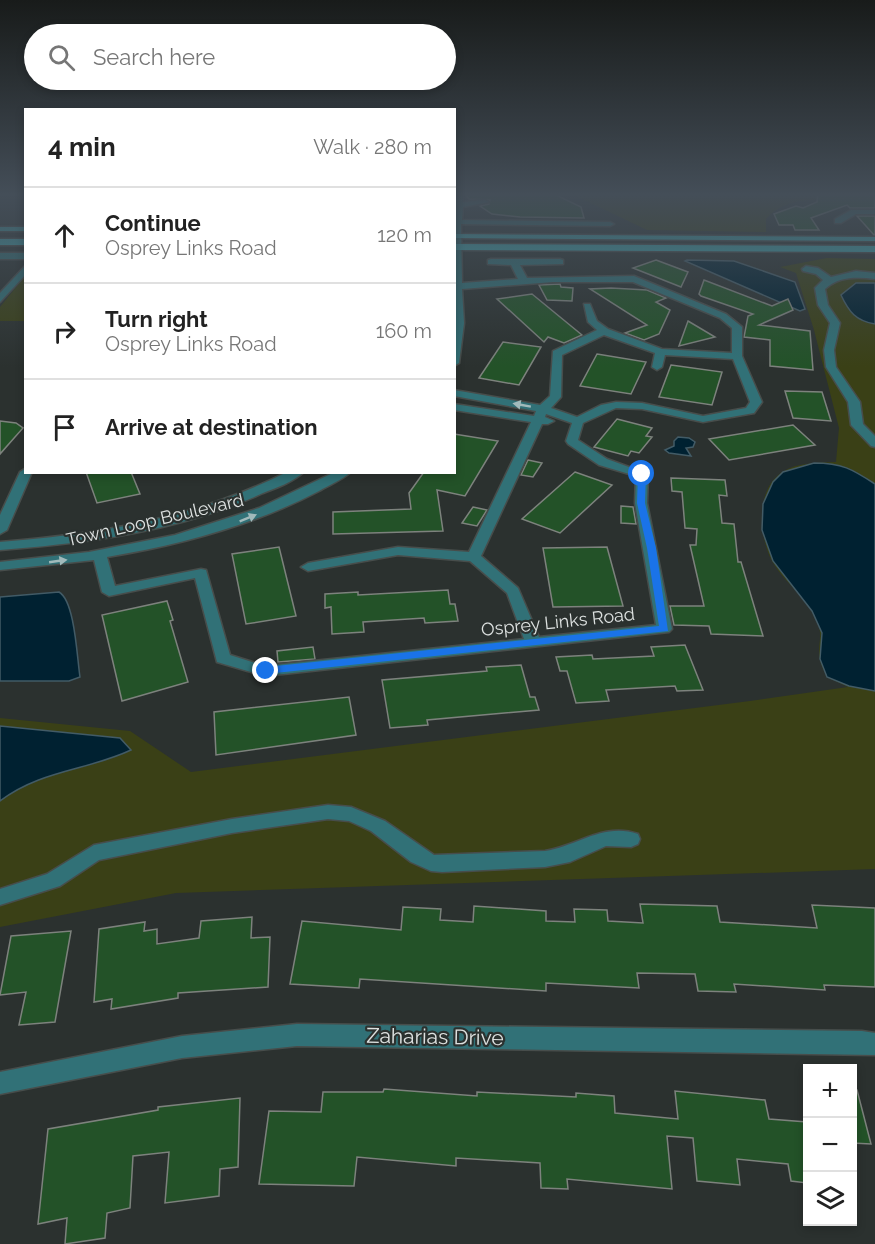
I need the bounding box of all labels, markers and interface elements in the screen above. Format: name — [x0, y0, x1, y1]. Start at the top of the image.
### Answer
search box — [24, 24, 456, 90]
icon: search — [45, 41, 78, 74]
text: Search here — [93, 44, 215, 70]
text: 4 min — [48, 132, 116, 162]
text: Walk · 280 m — [313, 135, 432, 159]
text: Continue — [105, 210, 201, 236]
icon: ahead — [48, 219, 81, 252]
text: 120 m — [377, 223, 432, 247]
text: Osprey Links Road — [105, 236, 277, 260]
text: Turn right — [105, 306, 208, 332]
icon: right — [48, 315, 81, 348]
text: 160 m — [376, 319, 432, 343]
text: Osprey Links Road — [105, 332, 277, 356]
one-way arrow — [512, 400, 531, 409]
icon: arrive — [48, 411, 81, 444]
text: Arrive at destination — [105, 414, 318, 440]
route start — [628, 460, 654, 486]
street label: Town Loop Boulevard — [64, 489, 246, 550]
one-way arrow — [239, 513, 257, 522]
one-way arrow — [49, 557, 68, 566]
street label: Osprey Links Road — [480, 603, 636, 640]
route end — [252, 657, 278, 683]
street label: Zaharias Drive — [366, 1023, 504, 1050]
map controls — [803, 1064, 857, 1226]
button: + — [803, 1064, 857, 1118]
button: − — [803, 1118, 857, 1172]
button: layers — [803, 1172, 857, 1226]

